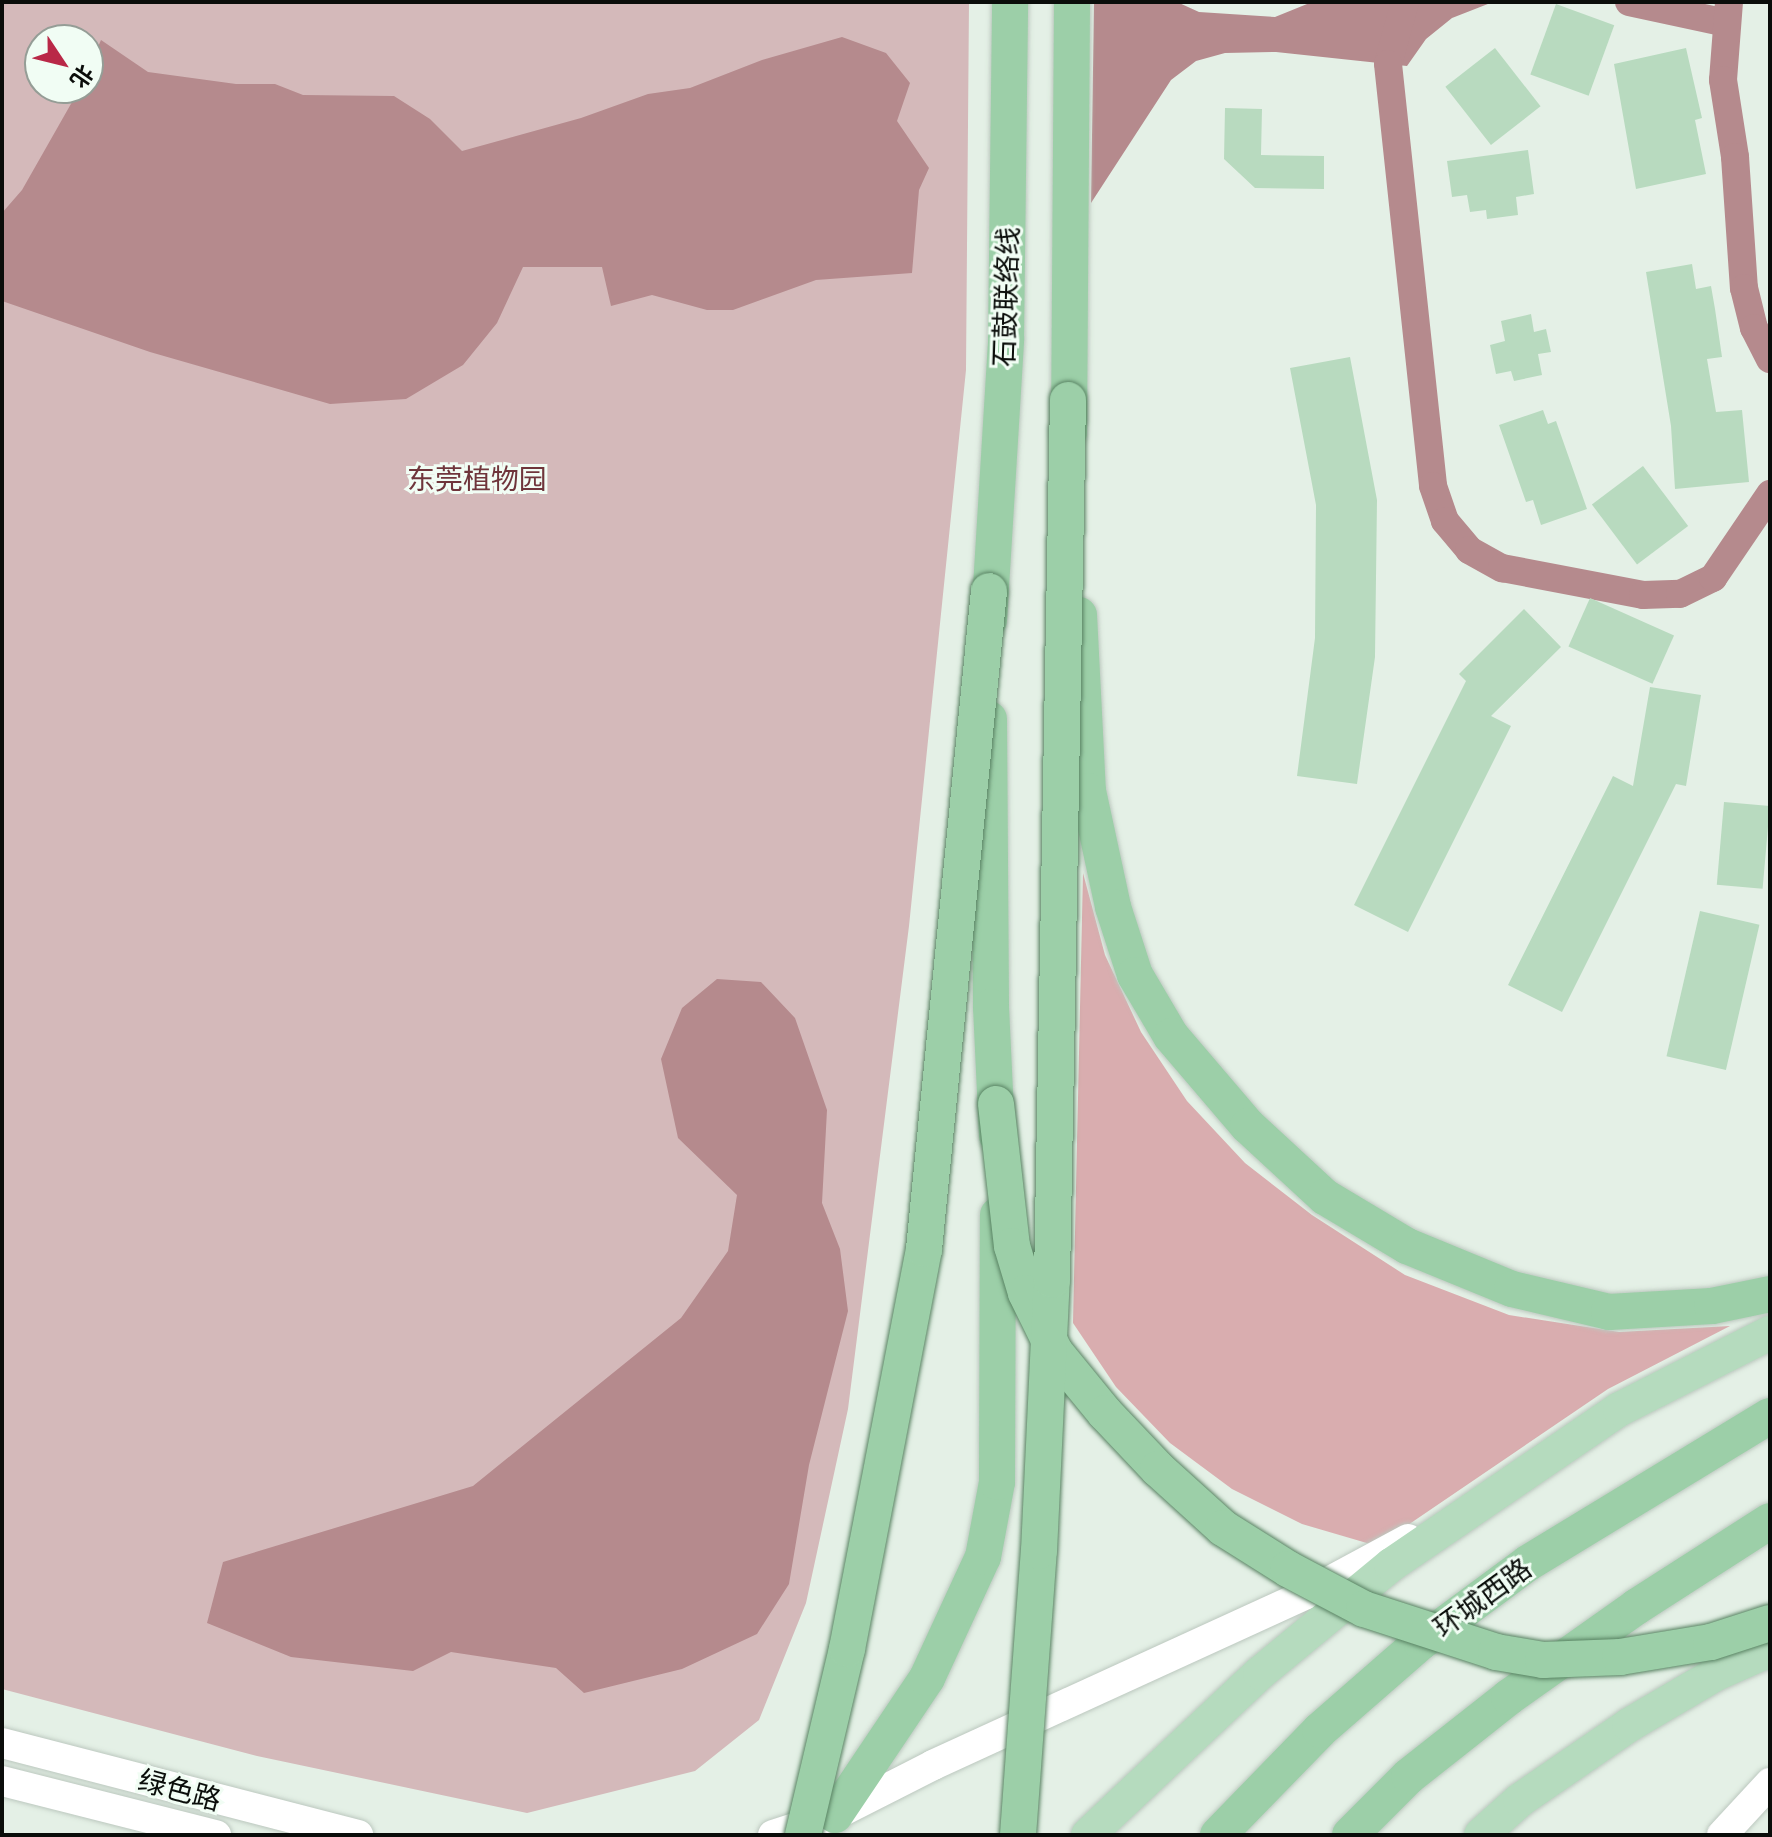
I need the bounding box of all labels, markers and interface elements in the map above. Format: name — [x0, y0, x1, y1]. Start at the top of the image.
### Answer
north arrow — [24, 24, 104, 104]
text: 北 — [65, 60, 100, 94]
street label: 石鼓联络线 — [986, 226, 1024, 368]
park label: 东莞植物园 — [407, 461, 547, 495]
street label: 环城西路 — [1427, 1550, 1537, 1644]
street label: 绿色路 — [135, 1762, 225, 1816]

